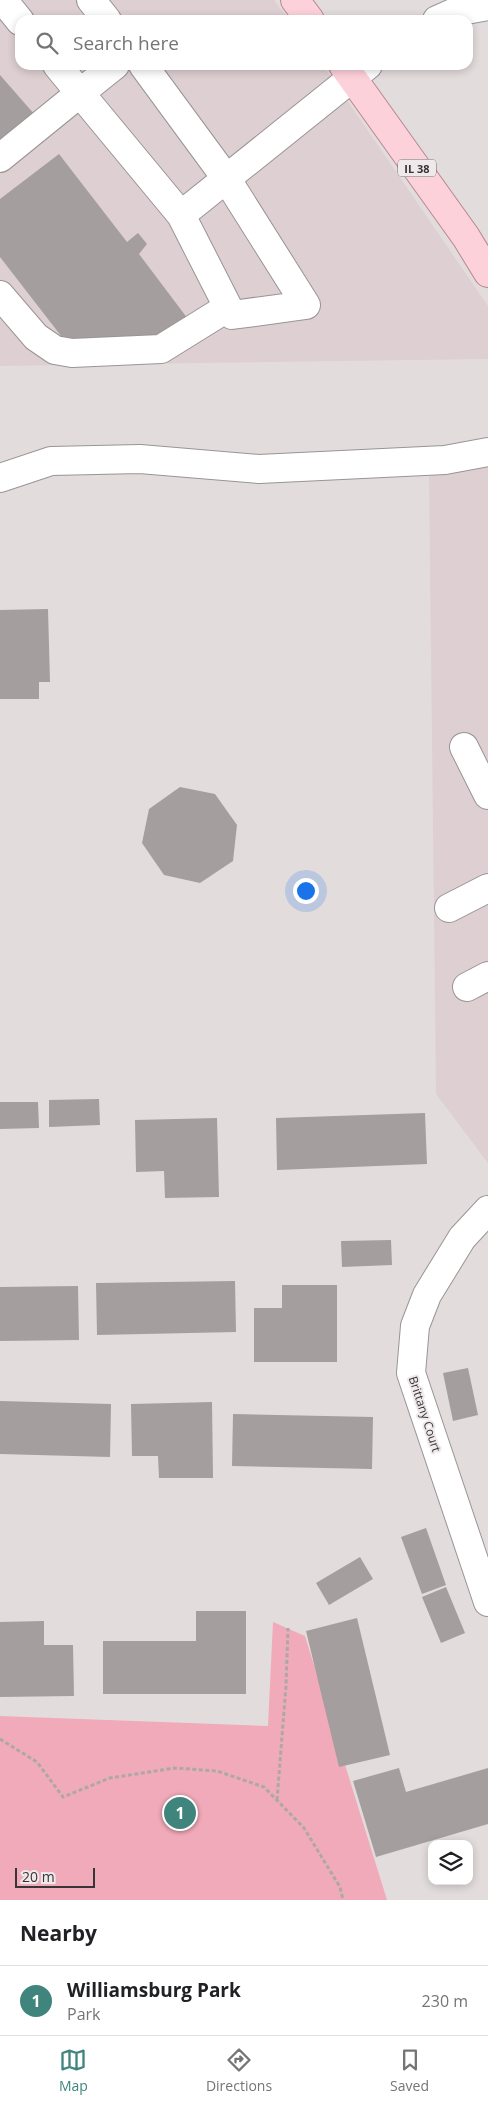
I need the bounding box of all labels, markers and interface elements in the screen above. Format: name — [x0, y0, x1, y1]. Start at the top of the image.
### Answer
search box — [15, 15, 473, 70]
icon: search — [33, 29, 61, 57]
text: Search here — [73, 30, 179, 56]
road number: IL 38 — [398, 160, 436, 177]
your location — [293, 878, 319, 904]
street label: Brittany Court — [405, 1374, 445, 1454]
pin: 1 — [164, 1794, 196, 1832]
map controls — [428, 1840, 473, 1885]
button: layers — [428, 1840, 473, 1885]
scale bar — [15, 1865, 95, 1888]
text: 20 m — [22, 1867, 55, 1886]
text: Nearby — [20, 1919, 97, 1947]
text: Williamsburg Park — [67, 1977, 241, 2003]
text: 1 — [31, 1990, 41, 2012]
text: 230 m — [422, 1990, 468, 2012]
text: Park — [67, 2003, 100, 2025]
tab: Map — [59, 2046, 88, 2095]
tab: Directions — [206, 2046, 272, 2095]
tab: Saved — [390, 2046, 429, 2095]

